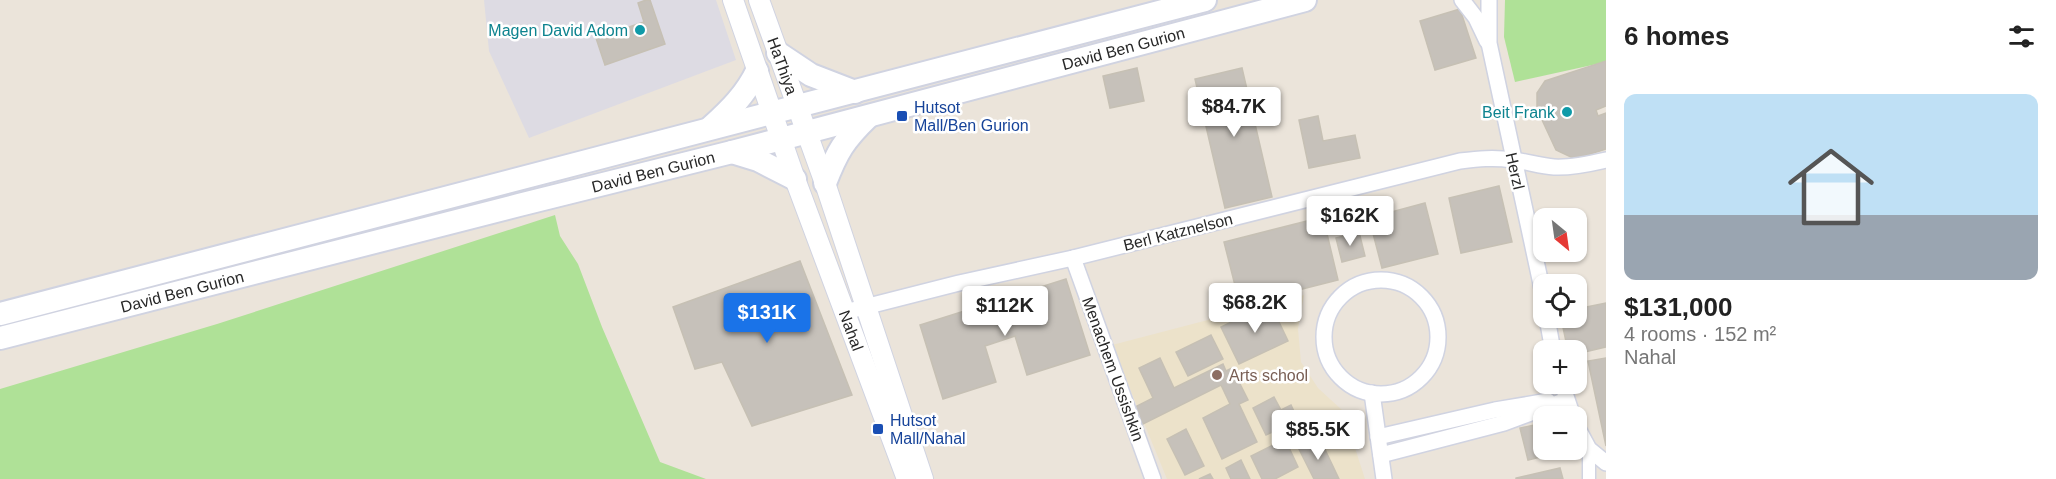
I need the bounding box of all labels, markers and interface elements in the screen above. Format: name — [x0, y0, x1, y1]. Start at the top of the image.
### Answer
icon: filters — [2005, 20, 2038, 53]
text: 6 homes — [1624, 21, 1730, 51]
place label: Magen David Adom — [488, 22, 628, 39]
marker: Magen David Adom — [633, 23, 647, 37]
street label: David Ben Gurion — [1060, 24, 1186, 73]
street label: HaThiya — [765, 35, 801, 97]
pin: $84.7K — [1185, 87, 1283, 138]
text: $84.7K — [1202, 95, 1266, 117]
place label: Hutsot Mall/Ben Gurion — [914, 99, 1029, 134]
place label: Beit Frank — [1482, 104, 1556, 121]
marker: Beit Frank — [1560, 105, 1574, 119]
marker: Hutsot Mall/Ben Gurion — [895, 109, 909, 123]
icon: home — [1777, 133, 1885, 241]
street label: David Ben Gurion — [590, 148, 717, 195]
street label: Herzl — [1503, 151, 1527, 191]
pin: $162K — [1308, 196, 1392, 247]
text: $162K — [1321, 204, 1379, 226]
north arrow — [1533, 208, 1587, 262]
map controls — [1533, 208, 1587, 460]
street label: Berl Katznelson — [1122, 210, 1234, 254]
street label: David Ben Gurion — [119, 267, 245, 315]
button: locate — [1533, 274, 1587, 328]
pin: $68.2K — [1206, 283, 1304, 334]
pin: $112K — [963, 286, 1047, 337]
text: $68.2K — [1223, 291, 1287, 313]
text: $131,000 — [1624, 292, 1732, 322]
pin: $131K — [725, 293, 809, 344]
text: $112K — [976, 294, 1034, 316]
street label: Menachem Ussishkin — [1079, 295, 1147, 443]
text: $131K — [738, 301, 796, 323]
street label: Nahal — [836, 308, 867, 353]
text: 4 rooms · 152 m² — [1624, 323, 1776, 345]
button: + — [1533, 340, 1587, 394]
text: Nahal — [1624, 346, 1676, 368]
place label: Arts school — [1229, 367, 1308, 384]
marker: Arts school — [1210, 368, 1224, 382]
button: − — [1533, 406, 1587, 460]
pin: $85.5K — [1269, 410, 1367, 461]
place label: Hutsot Mall/Nahal — [890, 412, 966, 447]
text: $85.5K — [1286, 418, 1350, 440]
marker: Hutsot Mall/Nahal — [871, 422, 885, 436]

